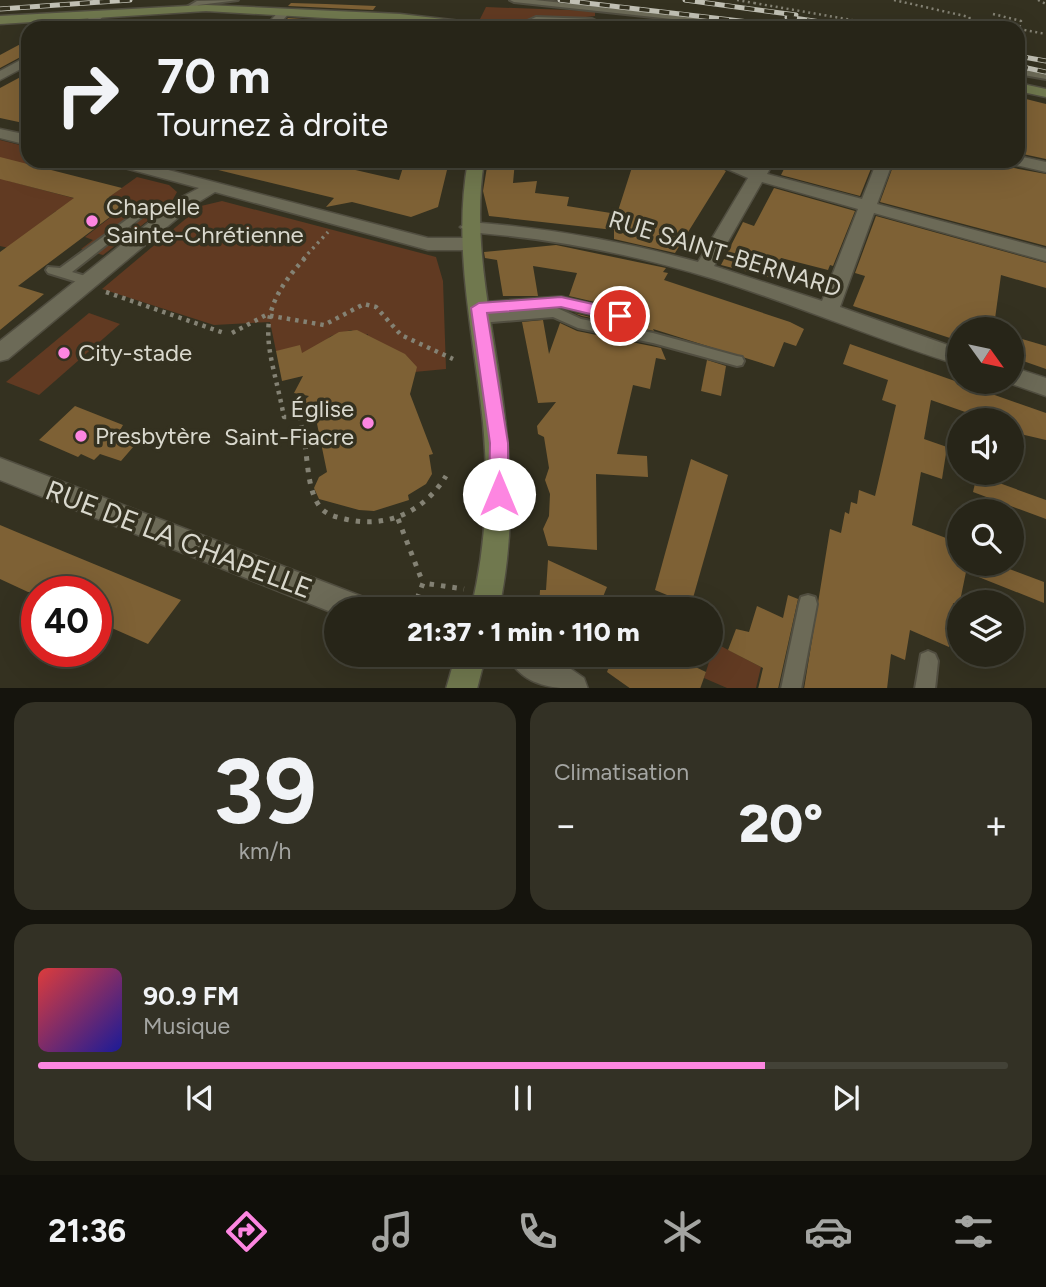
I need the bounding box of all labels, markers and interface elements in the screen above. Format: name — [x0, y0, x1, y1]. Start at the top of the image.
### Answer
text: 70 m — [157, 46, 270, 105]
icon: right — [42, 49, 133, 140]
text: Tournez à droite — [157, 106, 388, 144]
place label: Chapelle Sainte-Chrétienne — [106, 192, 304, 249]
street label: RUE SAINT-BERNARD — [605, 204, 845, 303]
marker: Chapelle Sainte-Chrétienne — [84, 213, 100, 229]
pin — [590, 286, 650, 346]
icon: arrive — [601, 297, 639, 335]
north arrow — [947, 317, 1024, 394]
map controls — [947, 317, 1024, 667]
place label: City-stade — [78, 338, 192, 367]
marker: City-stade — [56, 345, 72, 361]
place label: Église Saint-Fiacre — [224, 394, 354, 451]
button: sound — [947, 408, 1024, 485]
marker: Église Saint-Fiacre — [360, 415, 376, 431]
place label: Presbytère — [95, 421, 211, 450]
marker: Presbytère — [73, 428, 89, 444]
position arrow — [462, 457, 536, 531]
street label: RUE DE LA CHAPELLE — [41, 472, 317, 606]
button: search — [947, 499, 1024, 576]
speed limit sign: 40 — [21, 576, 112, 667]
button: layers — [947, 590, 1024, 667]
text: 21:37 · 1 min · 110 m — [407, 616, 640, 648]
text: 39 — [213, 737, 317, 846]
text: Climatisation — [554, 758, 689, 786]
text: 20° — [739, 793, 823, 855]
text: − — [554, 802, 578, 848]
text: + — [984, 802, 1008, 848]
text: km/h — [239, 837, 291, 865]
text: 90.9 FM — [143, 980, 239, 1012]
text: Musique — [143, 1012, 230, 1040]
icon: previous — [181, 1079, 219, 1117]
icon: pause — [504, 1079, 542, 1117]
icon: next — [827, 1079, 865, 1117]
icon: directions — [222, 1207, 271, 1256]
icon: music — [368, 1207, 417, 1256]
icon: phone — [513, 1207, 562, 1256]
icon: climate — [658, 1207, 707, 1256]
icon: car — [804, 1207, 853, 1256]
icon: filters — [949, 1207, 998, 1256]
text: 21:36 — [48, 1212, 126, 1250]

